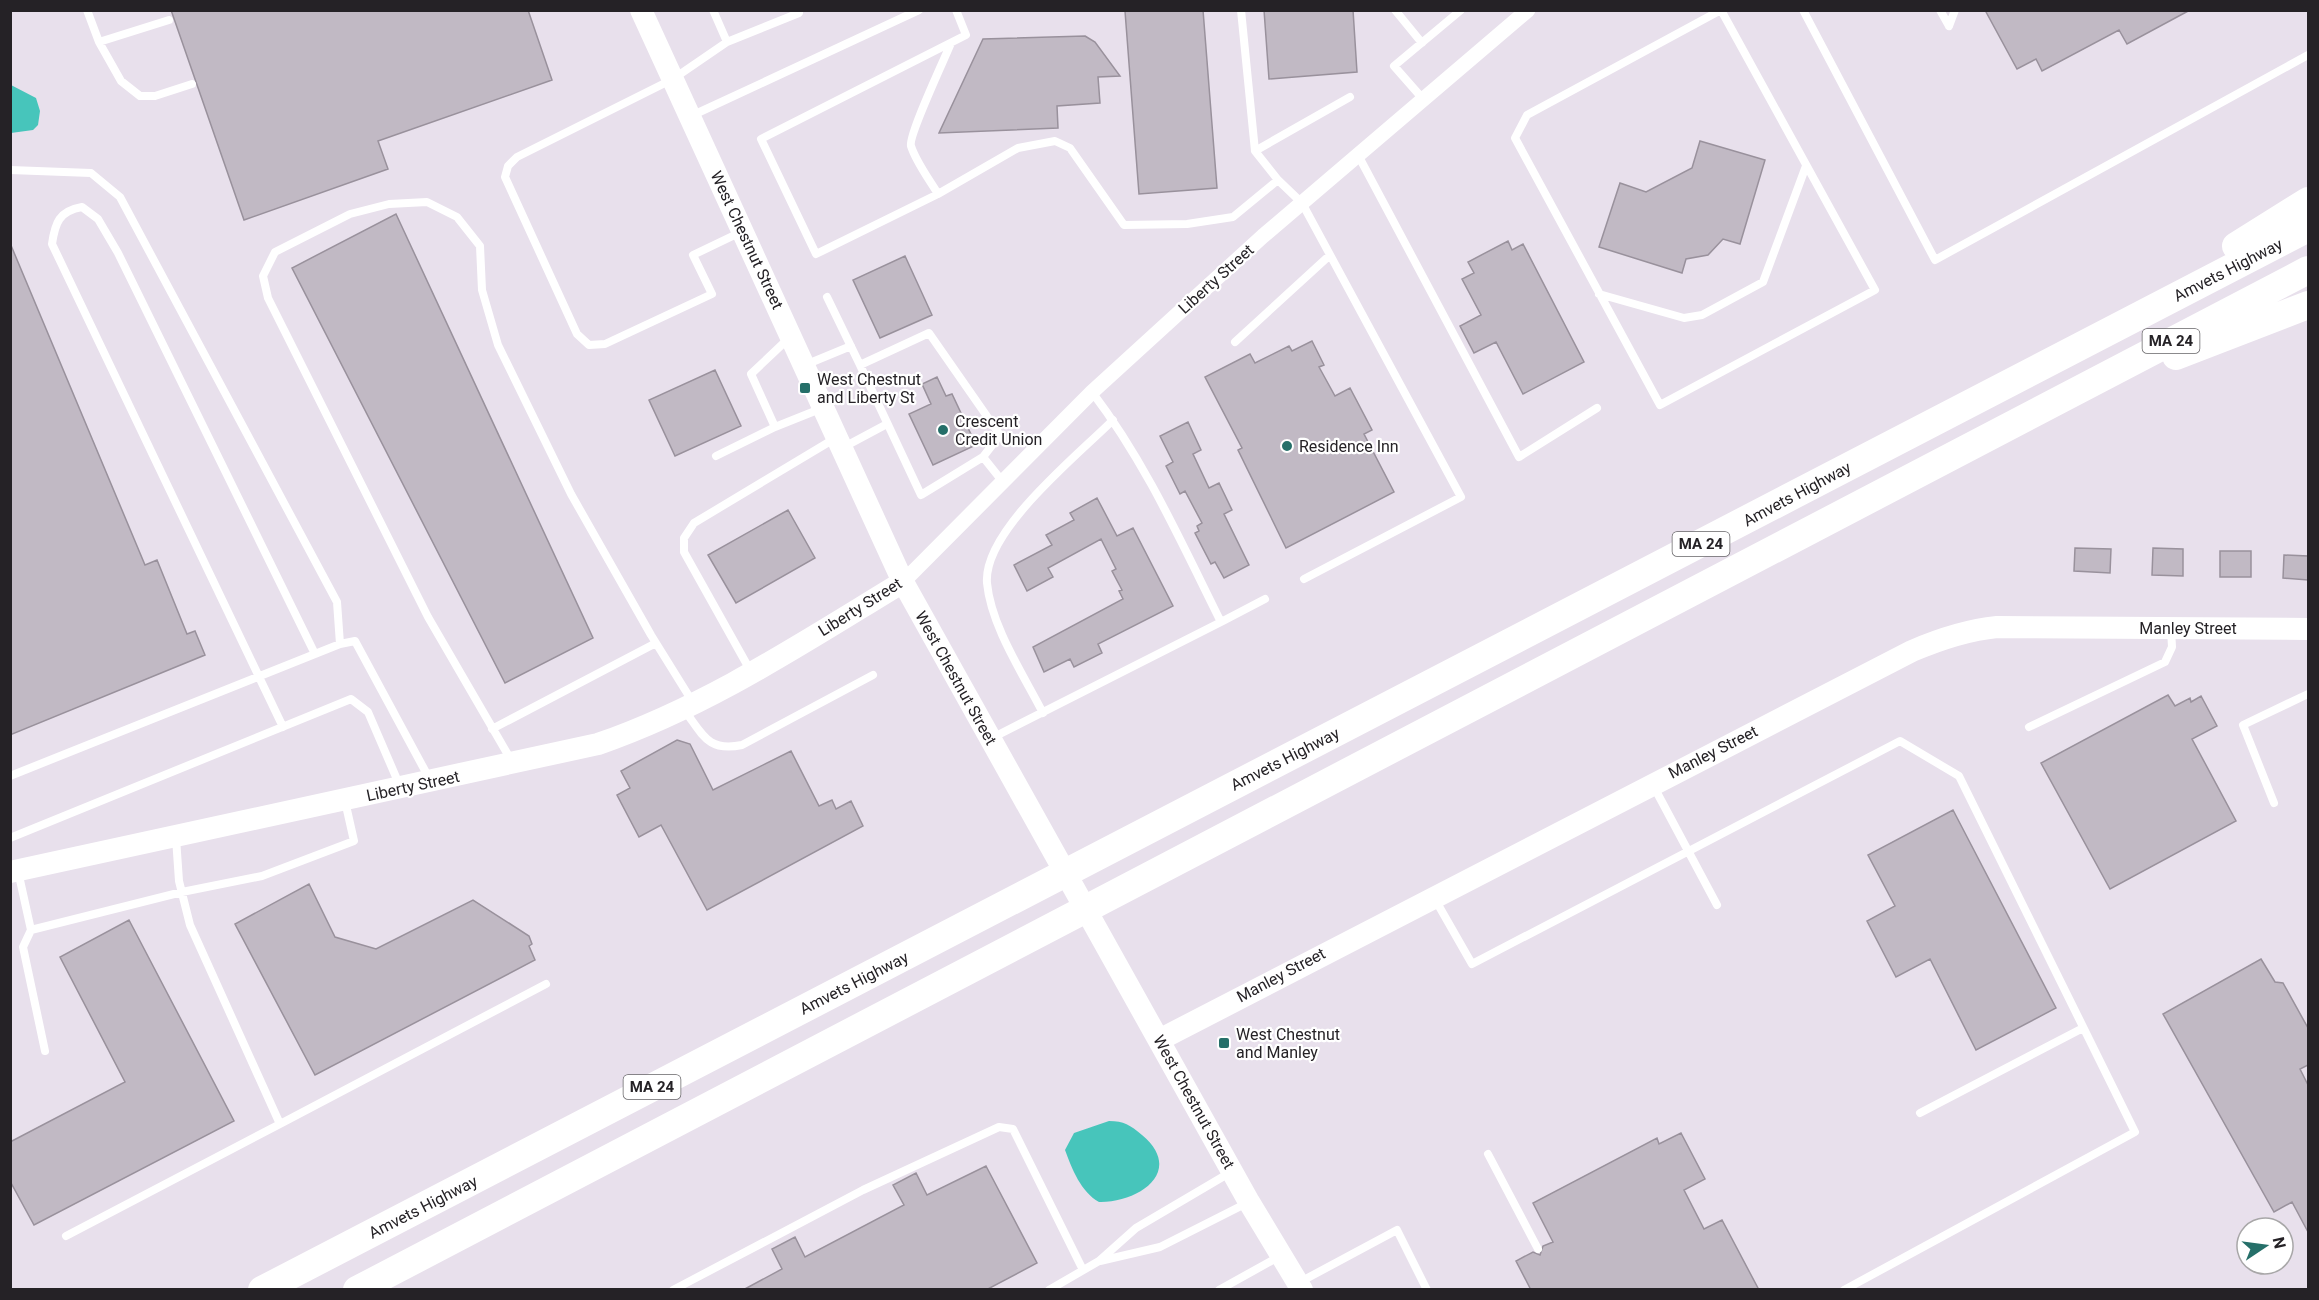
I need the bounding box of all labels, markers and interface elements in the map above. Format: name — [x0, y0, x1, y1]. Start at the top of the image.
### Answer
street label: West Chestnut Street — [707, 168, 787, 312]
street label: Amvets Highway — [2171, 234, 2286, 306]
street label: Liberty Street — [1174, 240, 1258, 318]
road number: MA 24 — [2142, 329, 2200, 353]
place label: West Chestnut and Liberty St — [817, 370, 921, 407]
marker: West Chestnut and Liberty St — [798, 381, 812, 395]
place label: Crescent Credit Union — [955, 412, 1042, 449]
marker: Crescent Credit Union — [936, 423, 950, 437]
place label: Residence Inn — [1299, 437, 1399, 456]
marker: Residence Inn — [1280, 439, 1294, 453]
street label: Amvets Highway — [1740, 457, 1855, 530]
road number: MA 24 — [1672, 532, 1730, 556]
street label: Liberty Street — [815, 574, 905, 640]
street label: West Chestnut Street — [911, 608, 1001, 748]
street label: Manley Street — [2139, 619, 2237, 638]
street label: Manley Street — [1665, 721, 1761, 783]
street label: Amvets Highway — [1228, 723, 1343, 795]
street label: Liberty Street — [365, 767, 461, 805]
street label: Manley Street — [1233, 944, 1329, 1006]
street label: Amvets Highway — [797, 947, 912, 1019]
place label: West Chestnut and Manley — [1236, 1025, 1340, 1062]
street label: West Chestnut Street — [1149, 1032, 1239, 1172]
marker: West Chestnut and Manley — [1217, 1036, 1231, 1050]
road number: MA 24 — [624, 1075, 680, 1099]
street label: Amvets Highway — [366, 1171, 481, 1243]
north arrow — [2235, 1216, 2295, 1276]
text: N — [2269, 1235, 2290, 1250]

